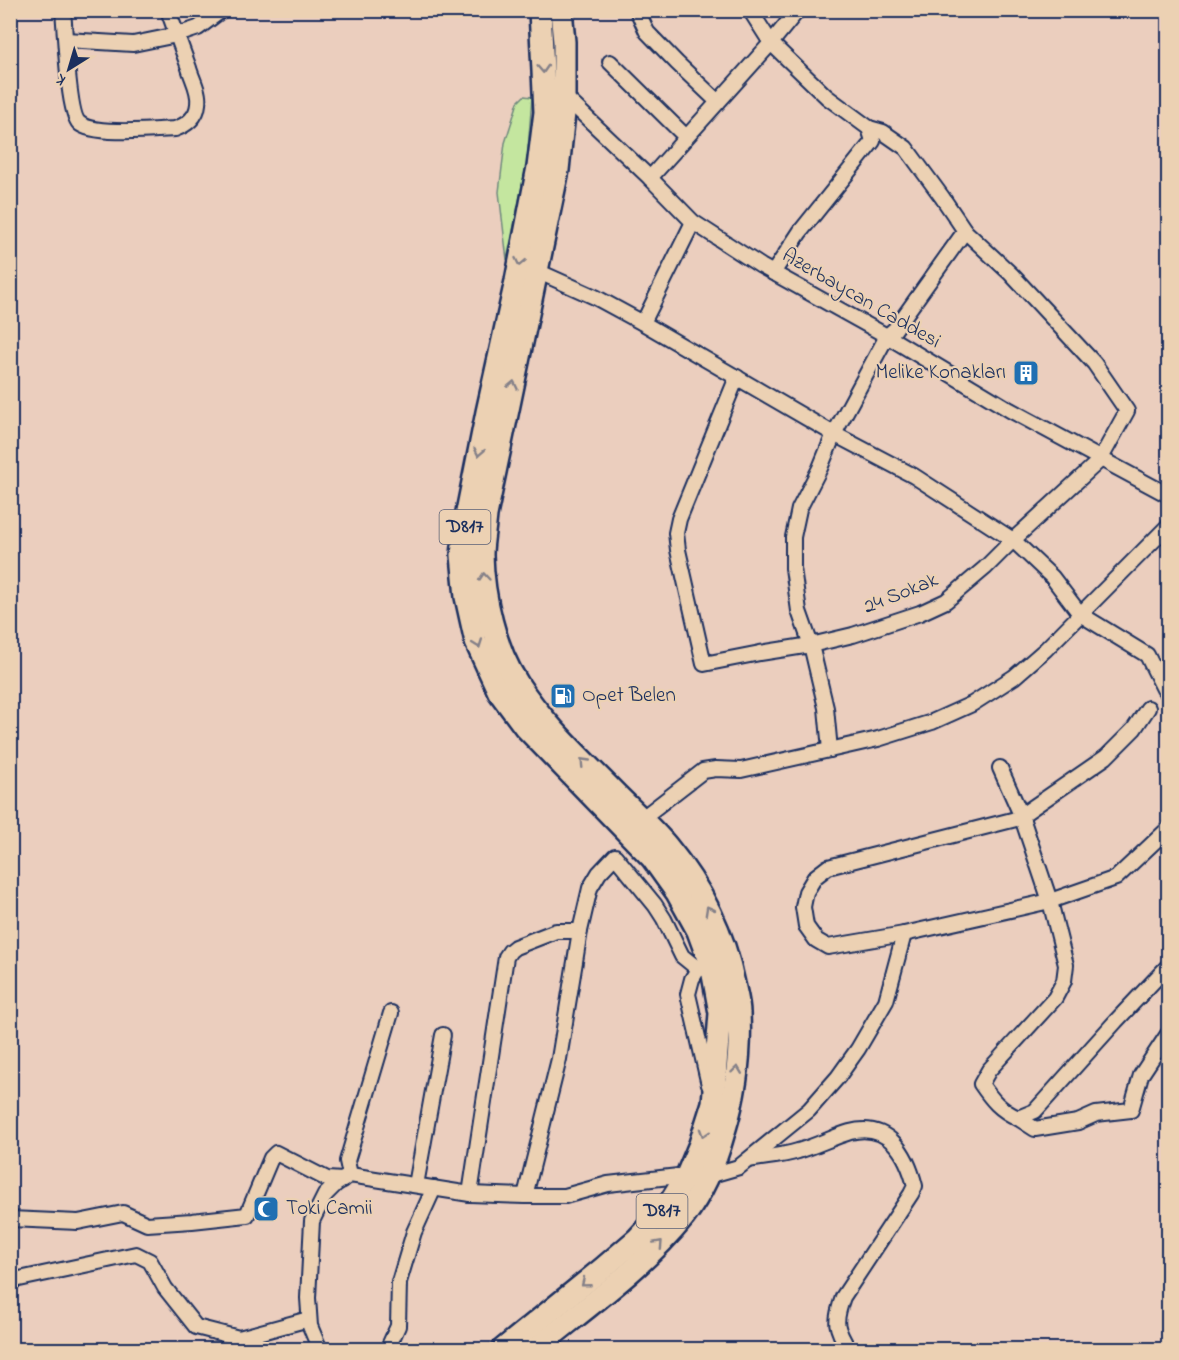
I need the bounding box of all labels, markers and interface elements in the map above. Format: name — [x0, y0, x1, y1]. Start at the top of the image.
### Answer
north arrow — [39, 39, 99, 99]
one-way arrow — [536, 64, 549, 73]
text: K — [50, 67, 71, 91]
street label: Azerbaycan Caddesi — [775, 241, 946, 358]
one-way arrow — [514, 256, 527, 266]
place label: Melike Konakları — [876, 358, 1006, 388]
building icon: Melike Konakları — [1011, 358, 1041, 388]
one-way arrow — [505, 380, 518, 390]
one-way arrow — [473, 447, 486, 457]
road number: D817 — [440, 510, 490, 544]
street label: 24 Sokak — [859, 565, 943, 622]
one-way arrow — [478, 572, 491, 581]
one-way arrow — [471, 638, 483, 649]
fuel station icon: Opet Belen — [548, 681, 578, 711]
place label: Opet Belen — [582, 681, 676, 711]
one-way arrow — [581, 758, 592, 769]
one-way arrow — [705, 906, 716, 916]
one-way arrow — [731, 1065, 743, 1075]
one-way arrow — [699, 1127, 711, 1137]
mosque icon: Toki Camii — [251, 1194, 281, 1224]
place label: Toki Camii — [286, 1194, 372, 1224]
road number: D817 — [636, 1194, 688, 1228]
one-way arrow — [651, 1240, 662, 1251]
one-way arrow — [581, 1275, 592, 1286]

